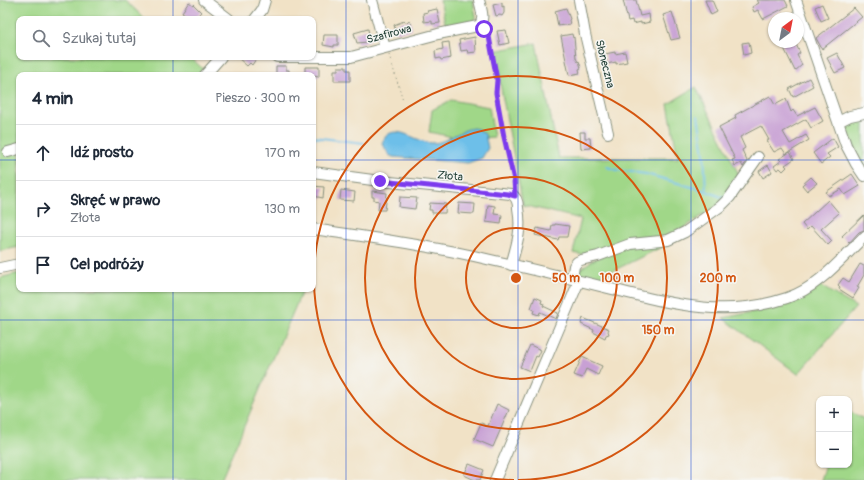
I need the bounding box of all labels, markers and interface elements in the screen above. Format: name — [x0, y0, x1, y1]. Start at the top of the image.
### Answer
north arrow — [768, 12, 804, 48]
search box — [16, 16, 316, 60]
route start — [475, 20, 493, 38]
street label: Szafirowa — [365, 22, 413, 46]
icon: search — [30, 27, 52, 49]
text: Szukaj tutaj — [62, 29, 136, 48]
street label: Słoneczna — [593, 39, 617, 89]
text: 4 min — [32, 88, 73, 109]
text: Pieszo · 300 m — [215, 90, 300, 106]
icon: ahead — [32, 142, 54, 164]
text: Idź prosto — [70, 143, 134, 162]
text: 170 m — [265, 145, 300, 161]
street label: Złota — [437, 168, 463, 184]
route end — [371, 172, 389, 190]
text: Skręć w prawo — [70, 191, 160, 210]
icon: right — [32, 198, 54, 220]
text: 130 m — [264, 201, 300, 217]
text: Złota — [70, 210, 100, 226]
icon: arrive — [32, 254, 54, 276]
text: Cel podróży — [70, 255, 144, 274]
centre of rings — [509, 271, 523, 285]
text: 50 m — [552, 271, 580, 286]
text: 100 m — [600, 271, 635, 286]
text: 200 m — [700, 271, 737, 286]
text: 150 m — [642, 323, 675, 338]
map controls — [816, 396, 852, 468]
button: + — [816, 396, 852, 432]
button: − — [816, 432, 852, 468]

